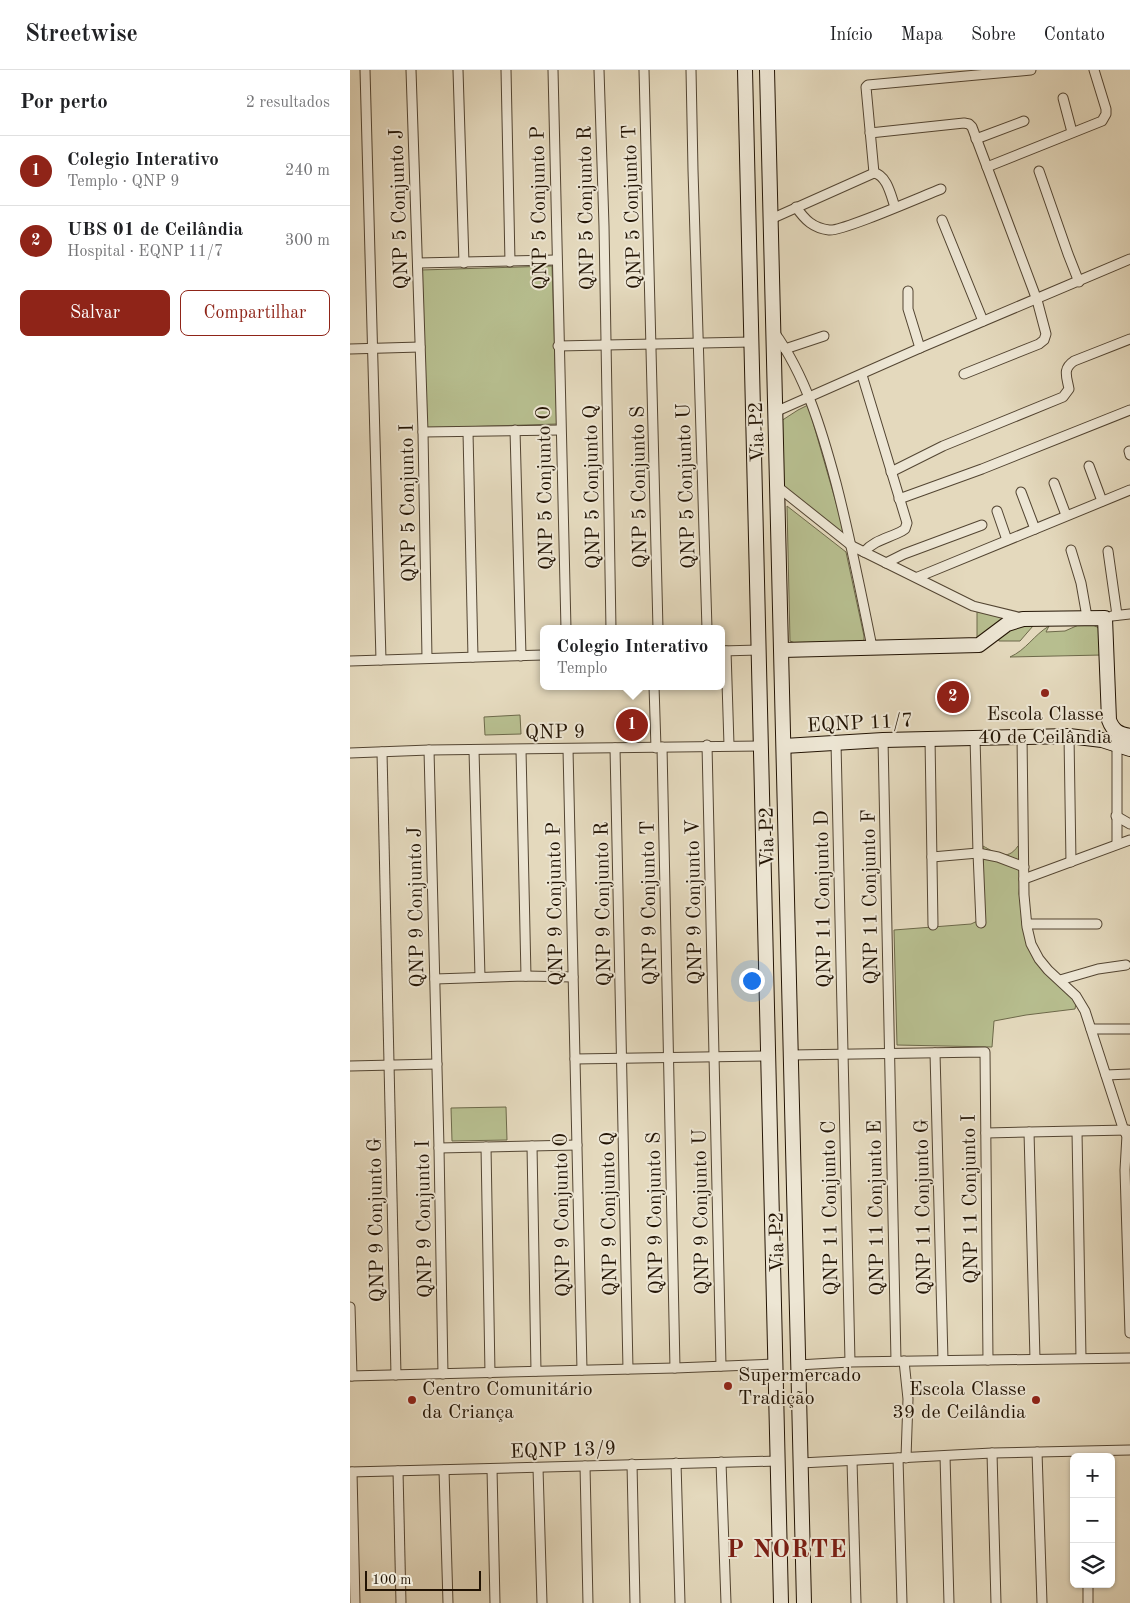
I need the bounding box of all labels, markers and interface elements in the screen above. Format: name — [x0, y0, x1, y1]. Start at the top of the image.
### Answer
text: Streetwise — [25, 23, 138, 47]
text: Início — [829, 26, 873, 44]
text: Mapa — [901, 26, 943, 44]
text: Sobre — [971, 26, 1016, 44]
text: Contato — [1044, 26, 1105, 44]
text: Por perto — [20, 92, 108, 113]
text: 2 resultados — [246, 95, 330, 111]
street label: QNP 5 Conjunto T — [620, 124, 646, 290]
street label: QNP 5 Conjunto R — [576, 125, 598, 290]
street label: QNP 5 Conjunto P — [529, 126, 551, 290]
street label: QNP 5 Conjunto J — [387, 128, 413, 290]
text: Colegio Interativo — [67, 151, 219, 170]
text: 1 — [31, 163, 41, 179]
text: 240 m — [285, 163, 330, 179]
text: Templo · QNP 9 — [67, 174, 180, 190]
text: UBS 01 de Ceilândia — [67, 221, 243, 240]
text: 2 — [31, 233, 41, 249]
text: 300 m — [285, 233, 330, 249]
text: Hospital · EQNP 11/7 — [67, 244, 223, 260]
button: Salvar — [20, 290, 170, 336]
button: Compartilhar — [180, 290, 330, 336]
street label: Via P2 — [747, 401, 769, 463]
street label: QNP 5 Conjunto U — [674, 402, 700, 569]
street label: QNP 5 Conjunto Q — [582, 405, 604, 569]
street label: QNP 5 Conjunto S — [629, 405, 651, 568]
street label: QNP 5 Conjunto O — [535, 406, 557, 570]
street label: QNP 5 Conjunto I — [398, 424, 420, 582]
popup — [540, 625, 725, 690]
text: Colegio Interativo — [557, 638, 708, 657]
text: Templo — [557, 661, 608, 677]
pin: 2 — [937, 678, 969, 716]
marker: Escola Classe 40 de Ceilândia — [1039, 687, 1051, 699]
place label: Escola Classe 40 de Ceilândia — [978, 705, 1112, 748]
pin: 1 — [616, 706, 648, 744]
street label: EQNP 11/7 — [807, 711, 914, 737]
street label: QNP 9 — [525, 722, 585, 744]
street label: Via P2 — [757, 806, 779, 867]
street label: QNP 11 Conjunto F — [859, 809, 883, 985]
street label: QNP 11 Conjunto D — [812, 810, 836, 988]
street label: QNP 9 Conjunto V — [684, 819, 706, 985]
street label: QNP 9 Conjunto T — [639, 820, 661, 985]
street label: QNP 9 Conjunto R — [593, 821, 615, 986]
street label: QNP 9 Conjunto P — [545, 822, 567, 986]
street label: QNP 9 Conjunto J — [406, 826, 428, 988]
your location — [739, 968, 765, 994]
street label: QNP 11 Conjunto I — [960, 1114, 982, 1284]
street label: QNP 11 Conjunto G — [912, 1119, 936, 1295]
street label: QNP 11 Conjunto C — [819, 1120, 843, 1296]
street label: QNP 11 Conjunto E — [865, 1120, 889, 1296]
street label: QNP 9 Conjunto U — [691, 1128, 713, 1295]
street label: QNP 9 Conjunto S — [645, 1131, 667, 1294]
street label: QNP 9 Conjunto Q — [599, 1132, 621, 1296]
street label: QNP 9 Conjunto O — [552, 1133, 574, 1297]
street label: QNP 9 Conjunto G — [366, 1137, 388, 1302]
street label: QNP 9 Conjunto I — [414, 1140, 436, 1298]
street label: Via P2 — [767, 1211, 789, 1272]
place label: Supermercado Tradição — [738, 1366, 861, 1409]
place label: Centro Comunitário da Criança — [422, 1380, 593, 1423]
marker: Supermercado Tradição — [722, 1380, 734, 1392]
place label: Escola Classe 39 de Ceilândia — [892, 1380, 1026, 1423]
marker: Centro Comunitário da Criança — [406, 1394, 418, 1406]
marker: Escola Classe 39 de Ceilândia — [1030, 1394, 1042, 1406]
street label: EQNP 13/9 — [510, 1439, 616, 1463]
map controls — [1070, 1453, 1115, 1588]
button: + — [1070, 1453, 1115, 1498]
button: − — [1070, 1498, 1115, 1543]
district label: P NORTE — [727, 1538, 847, 1563]
button: layers — [1070, 1543, 1115, 1588]
scale bar — [365, 1568, 481, 1591]
text: 100 m — [372, 1573, 411, 1587]

